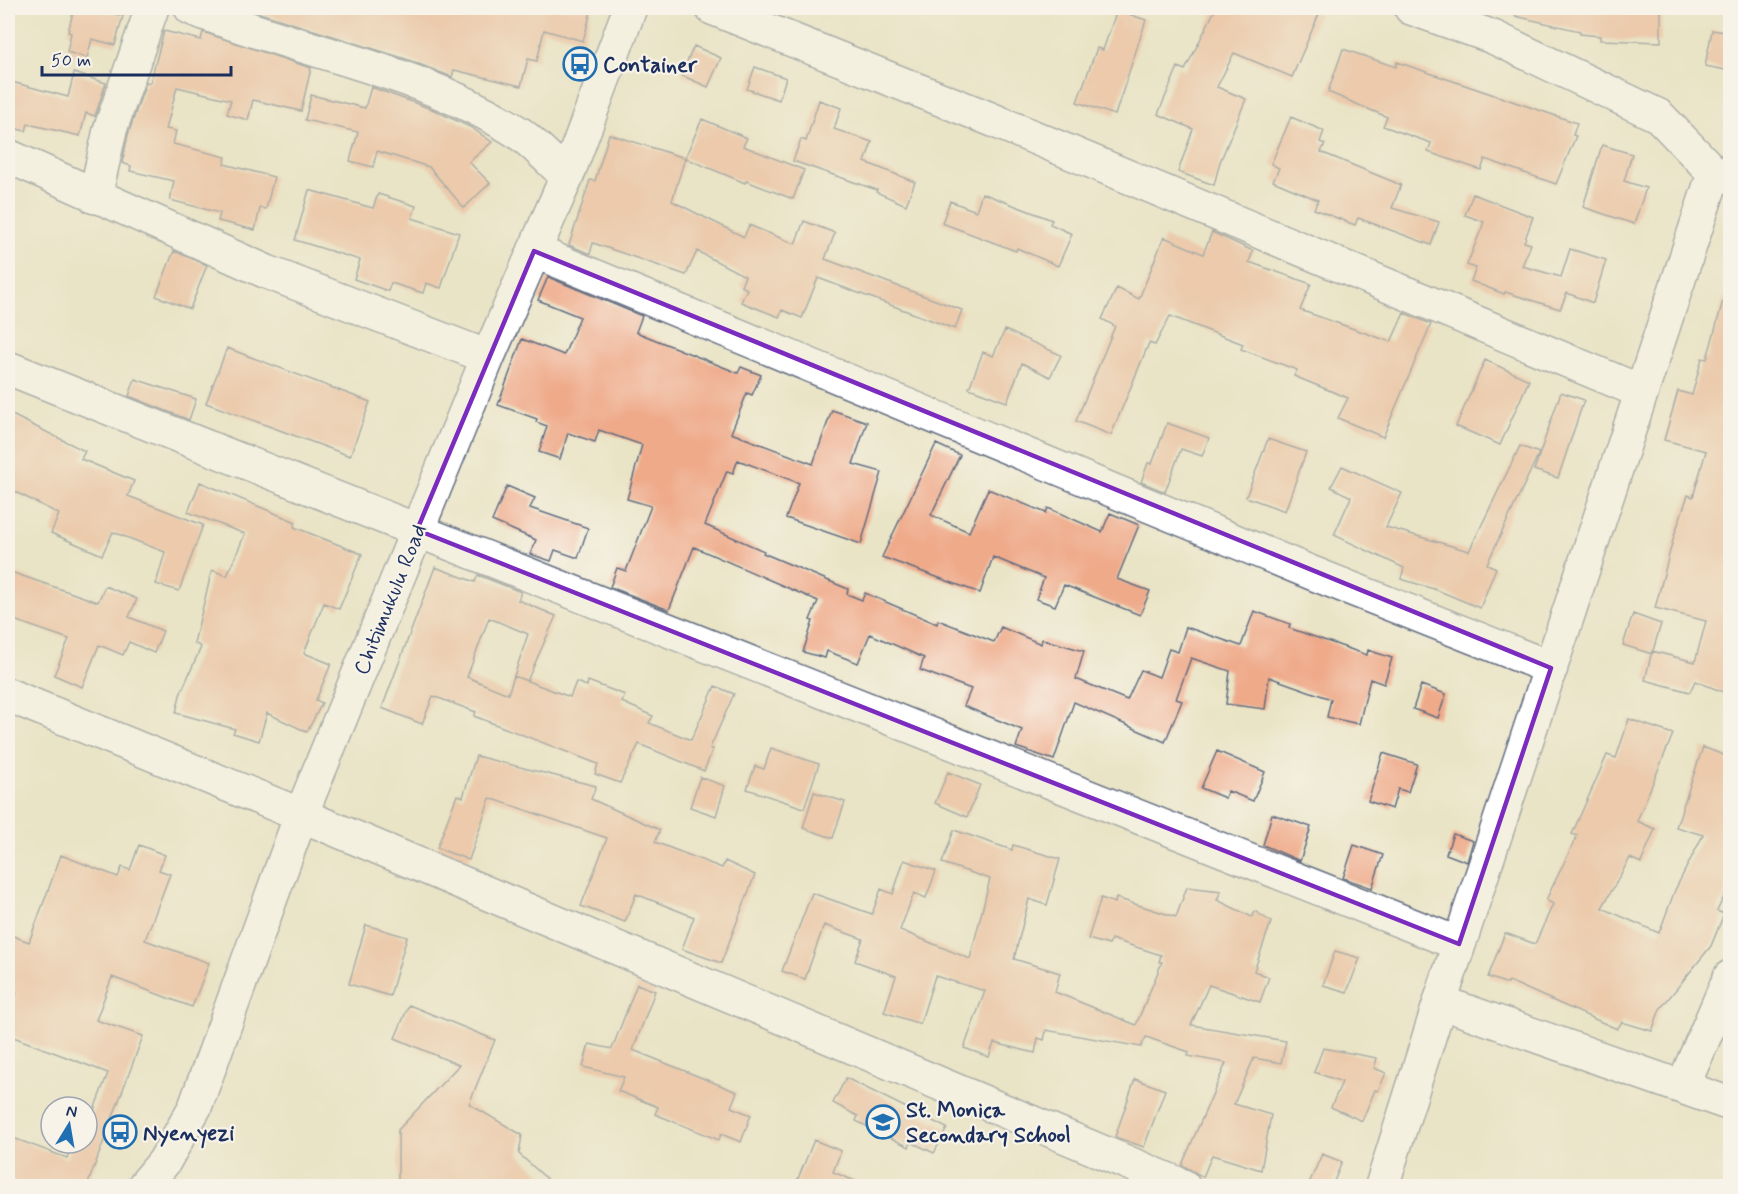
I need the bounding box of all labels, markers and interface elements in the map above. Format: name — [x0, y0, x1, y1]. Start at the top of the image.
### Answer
scale bar — [42, 39, 231, 77]
bus stop icon: Container — [562, 46, 598, 82]
text: 50 m — [51, 49, 91, 73]
place label: Container — [603, 52, 698, 80]
street label: Chitimukulu Road — [348, 520, 434, 679]
north arrow — [39, 1095, 99, 1155]
place label: St. Monica Secondary School — [906, 1097, 1071, 1150]
text: N — [64, 1100, 79, 1123]
school or university icon: St. Monica Secondary School — [865, 1104, 901, 1140]
bus stop icon: Nyenyezi — [102, 1114, 138, 1150]
place label: Nyenyezi — [143, 1120, 234, 1149]

